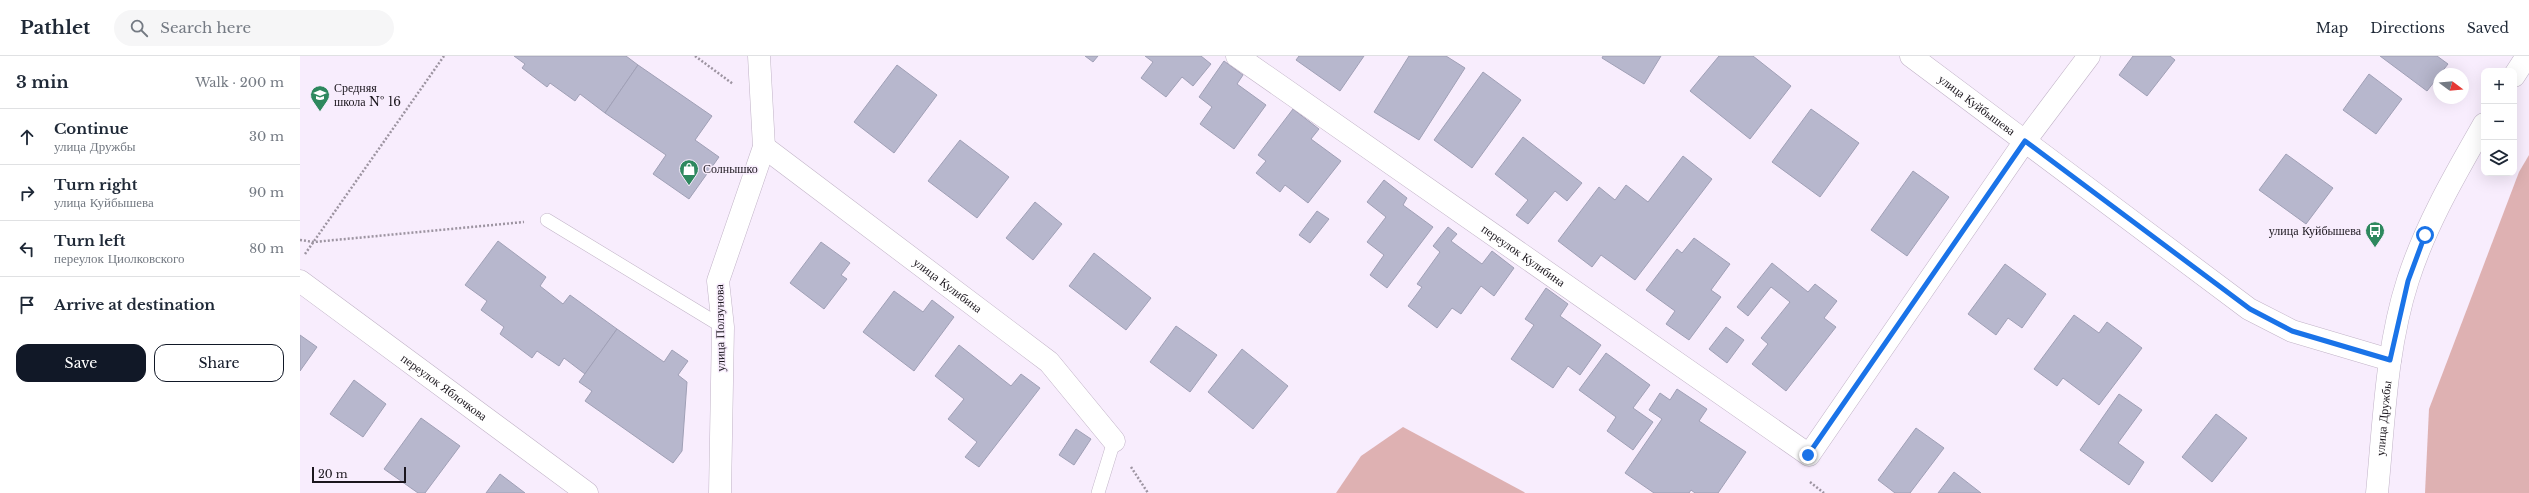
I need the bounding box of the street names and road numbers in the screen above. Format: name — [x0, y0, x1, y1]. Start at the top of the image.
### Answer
street label: улица Куйбышева — [1936, 71, 2019, 139]
street label: переулок Кулибина — [1479, 221, 1569, 290]
street label: улица Кулибина — [911, 254, 986, 316]
street label: улица Ползунова — [711, 284, 728, 372]
street label: переулок Яблочкова — [398, 350, 491, 424]
street label: улица Дружбы — [2372, 380, 2394, 456]

